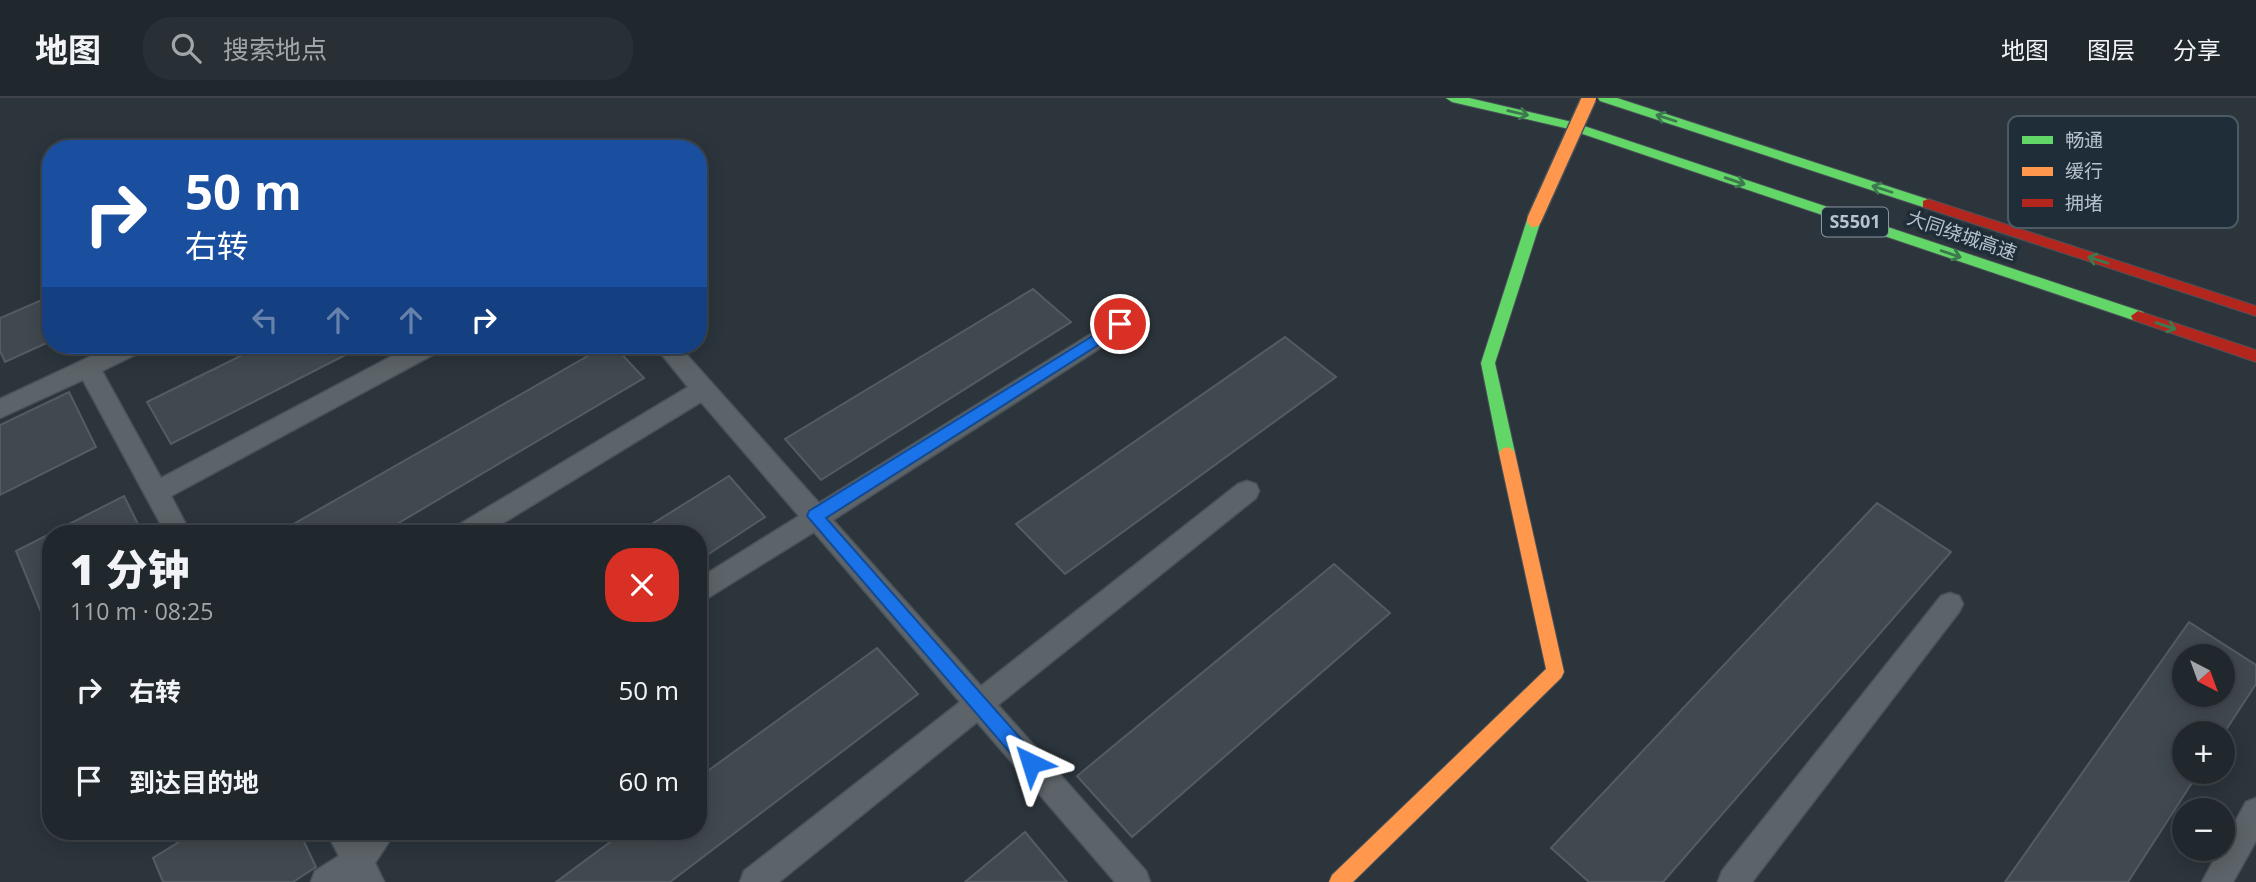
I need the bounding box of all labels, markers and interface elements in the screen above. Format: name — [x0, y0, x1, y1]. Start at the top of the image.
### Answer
search box — [143, 17, 633, 80]
text: 地图 — [35, 27, 101, 72]
icon: search — [167, 29, 205, 67]
text: 搜索地点 — [223, 31, 327, 67]
text: 地图 — [2001, 33, 2049, 66]
text: 图层 — [2087, 33, 2135, 66]
text: 分享 — [2173, 33, 2221, 66]
one-way arrow — [1506, 107, 1529, 121]
one-way arrow — [1655, 111, 1677, 123]
legend — [2008, 116, 2238, 228]
text: 畅通 — [2065, 127, 2103, 153]
text: 50 m — [185, 158, 302, 224]
text: 缓行 — [2065, 158, 2103, 184]
icon: right — [70, 168, 161, 259]
one-way arrow — [1724, 175, 1746, 188]
one-way arrow — [1871, 182, 1893, 194]
text: 拥堵 — [2065, 190, 2103, 216]
street label: 大同绕城高速 — [1904, 204, 2020, 266]
road number: S5501 — [1822, 208, 1888, 237]
text: 右转 — [185, 224, 249, 267]
one-way arrow — [1939, 249, 1961, 261]
one-way arrow — [2087, 252, 2109, 265]
pin — [1090, 294, 1150, 354]
icon: left — [246, 301, 284, 339]
icon: ahead — [319, 301, 357, 339]
icon: ahead — [392, 301, 430, 339]
icon: right — [465, 301, 503, 339]
icon: arrive — [1101, 305, 1139, 343]
one-way arrow — [2155, 321, 2177, 333]
text: 1 分钟 — [70, 540, 190, 597]
button: close — [605, 548, 679, 622]
text: 110 m · 08:25 — [70, 595, 213, 627]
north arrow — [2172, 644, 2235, 707]
map controls — [2172, 644, 2235, 861]
icon: right — [70, 671, 108, 709]
text: 50 m — [618, 672, 679, 708]
text: 右转 — [129, 673, 181, 709]
button: + — [2172, 721, 2235, 784]
position arrow — [994, 726, 1068, 800]
icon: arrive — [70, 762, 108, 800]
text: 60 m — [618, 763, 679, 799]
text: 到达目的地 — [129, 764, 259, 800]
button: − — [2172, 798, 2235, 861]

